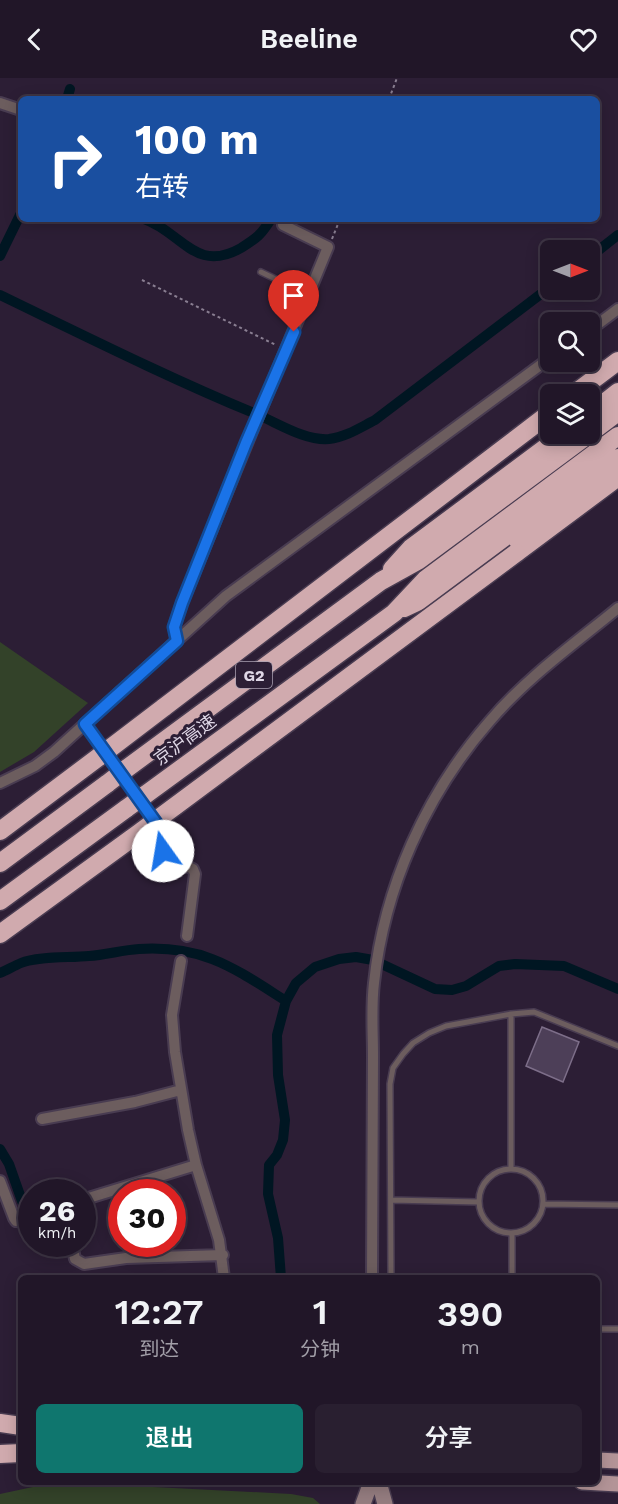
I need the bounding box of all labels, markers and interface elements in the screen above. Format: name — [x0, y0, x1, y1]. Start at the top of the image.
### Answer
icon: back — [18, 23, 51, 56]
text: Beeline — [260, 23, 358, 55]
icon: heart — [567, 23, 600, 56]
text: 100 m — [135, 115, 259, 164]
icon: right — [36, 120, 114, 198]
text: 右转 — [135, 171, 189, 203]
north arrow — [540, 240, 600, 300]
map controls — [540, 240, 600, 444]
pin — [268, 270, 319, 332]
icon: arrive — [277, 279, 310, 312]
button: search — [540, 312, 600, 372]
button: layers — [540, 384, 600, 444]
road number: G2 — [236, 662, 272, 688]
street label: 京沪高速 — [149, 710, 220, 769]
position arrow — [131, 819, 195, 883]
speed limit sign: 30 — [108, 1179, 186, 1257]
text: 26 — [39, 1193, 75, 1228]
text: km/h — [38, 1224, 76, 1242]
text: 12:27 — [115, 1291, 204, 1333]
text: 1 — [313, 1291, 328, 1333]
text: 390 — [437, 1293, 503, 1335]
text: m — [461, 1335, 480, 1359]
text: 到达 — [139, 1337, 179, 1361]
text: 分钟 — [300, 1337, 340, 1361]
button: 退出 — [36, 1404, 303, 1473]
button: 分享 — [315, 1404, 582, 1473]

